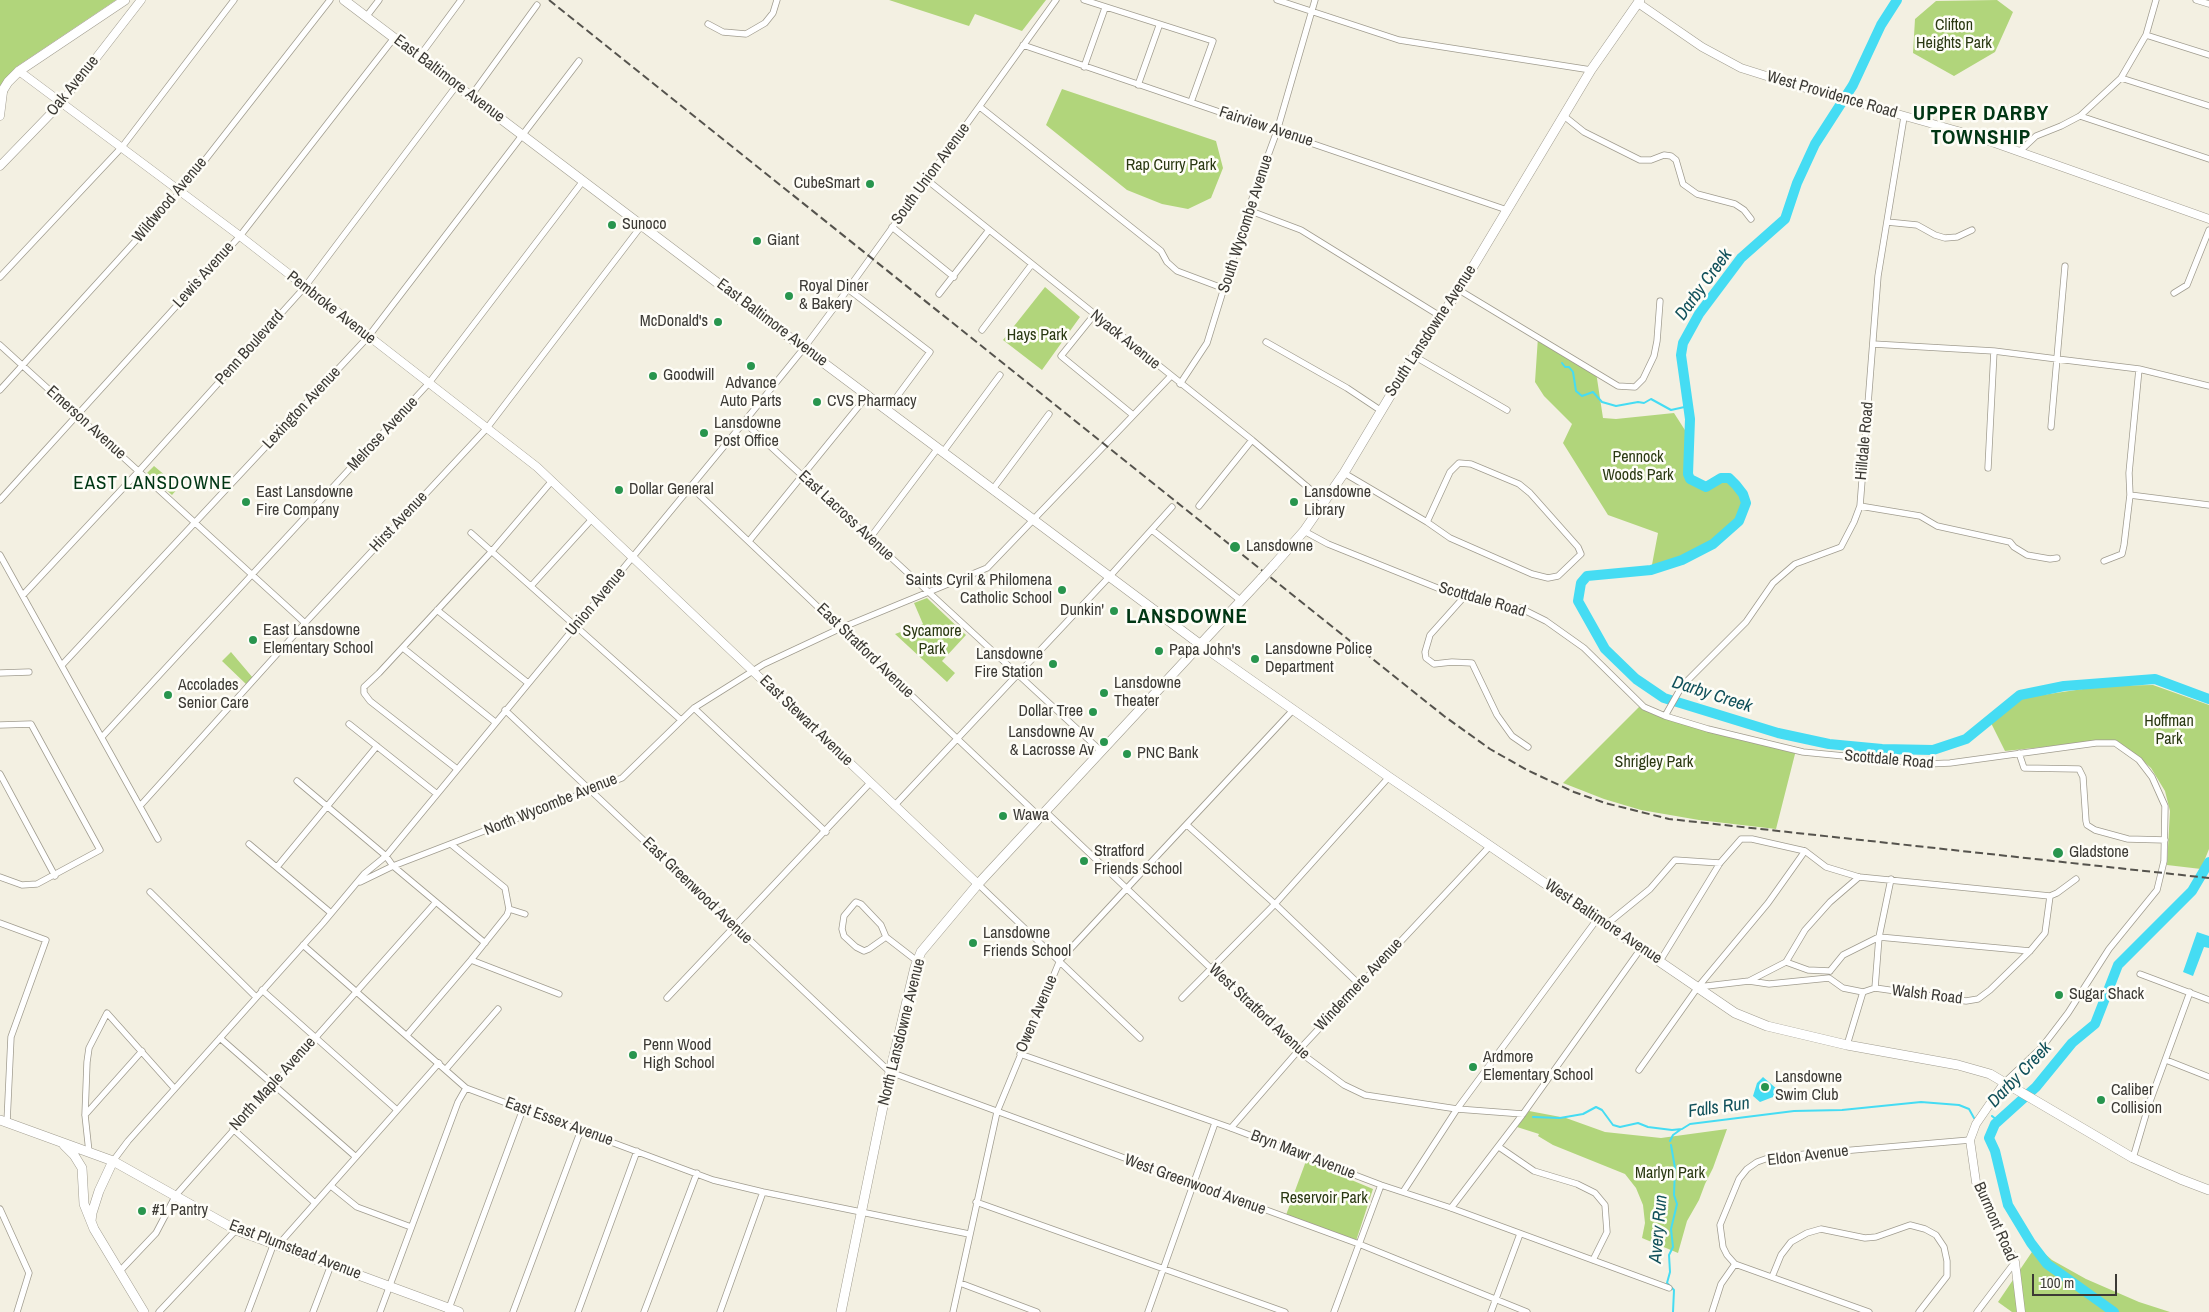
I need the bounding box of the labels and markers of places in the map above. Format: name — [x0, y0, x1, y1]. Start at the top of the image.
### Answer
place label: CubeSmart — [794, 174, 860, 194]
marker: CubeSmart — [864, 178, 876, 190]
place label: Sunoco — [622, 215, 666, 235]
marker: Sunoco — [606, 219, 618, 231]
place label: Giant — [767, 231, 799, 251]
marker: Giant — [751, 235, 763, 247]
place label: Royal Diner & Bakery — [799, 277, 868, 315]
marker: Royal Diner & Bakery — [783, 290, 795, 302]
place label: McDonald's — [640, 312, 708, 332]
marker: McDonald's — [712, 316, 724, 328]
marker: Advance Auto Parts — [745, 360, 757, 372]
place label: Goodwill — [663, 366, 714, 386]
marker: Goodwill — [647, 370, 659, 382]
place label: Advance Auto Parts — [720, 374, 782, 412]
place label: CVS Pharmacy — [827, 392, 917, 412]
marker: CVS Pharmacy — [811, 396, 823, 408]
place label: Lansdowne Post Office — [714, 414, 781, 452]
marker: Lansdowne Post Office — [698, 427, 710, 439]
place label: Dollar General — [629, 480, 714, 500]
place label: East Lansdowne Fire Company — [256, 483, 353, 521]
place label: Lansdowne Library — [1304, 483, 1371, 521]
marker: Dollar General — [613, 484, 625, 496]
marker: East Lansdowne Fire Company — [240, 496, 252, 508]
marker: Lansdowne Library — [1288, 496, 1300, 508]
place label: Lansdowne — [1246, 537, 1313, 557]
marker: Lansdowne — [1228, 540, 1242, 554]
place label: Saints Cyril & Philomena Catholic School — [905, 571, 1052, 609]
marker: Saints Cyril & Philomena Catholic School — [1056, 584, 1068, 596]
place label: Dunkin' — [1060, 601, 1104, 621]
marker: Dunkin' — [1108, 605, 1120, 617]
place label: East Lansdowne Elementary School — [263, 621, 373, 659]
marker: East Lansdowne Elementary School — [247, 634, 259, 646]
place label: Lansdowne Police Department — [1265, 640, 1372, 678]
place label: Papa John's — [1169, 641, 1241, 661]
place label: Lansdowne Fire Station — [974, 645, 1043, 683]
marker: Papa John's — [1153, 645, 1165, 657]
marker: Lansdowne Police Department — [1249, 653, 1261, 665]
marker: Lansdowne Fire Station — [1047, 658, 1059, 670]
place label: Lansdowne Theater — [1114, 674, 1181, 712]
place label: Accolades Senior Care — [178, 676, 249, 714]
marker: Lansdowne Theater — [1098, 687, 1110, 699]
marker: Accolades Senior Care — [162, 689, 174, 701]
place label: Dollar Tree — [1019, 702, 1083, 722]
marker: Dollar Tree — [1087, 706, 1099, 718]
place label: Lansdowne Av & Lacrosse Av — [1008, 723, 1094, 761]
marker: Lansdowne Av & Lacrosse Av — [1098, 736, 1110, 748]
place label: PNC Bank — [1137, 744, 1198, 764]
marker: PNC Bank — [1121, 748, 1133, 760]
place label: Wawa — [1013, 806, 1049, 826]
marker: Wawa — [997, 810, 1009, 822]
place label: Stratford Friends School — [1094, 842, 1182, 880]
place label: Gladstone — [2069, 843, 2129, 863]
marker: Gladstone — [2051, 846, 2065, 860]
marker: Stratford Friends School — [1078, 855, 1090, 867]
place label: Lansdowne Friends School — [983, 924, 1071, 962]
marker: Lansdowne Friends School — [967, 937, 979, 949]
place label: Sugar Shack — [2069, 985, 2144, 1005]
marker: Sugar Shack — [2053, 989, 2065, 1001]
place label: Penn Wood High School — [643, 1036, 714, 1074]
place label: Ardmore Elementary School — [1483, 1048, 1593, 1086]
marker: Penn Wood High School — [627, 1049, 639, 1061]
marker: Ardmore Elementary School — [1467, 1061, 1479, 1073]
place label: Lansdowne Swim Club — [1775, 1068, 1842, 1106]
marker: Lansdowne Swim Club — [1759, 1081, 1771, 1093]
place label: Caliber Collision — [2111, 1081, 2162, 1119]
marker: Caliber Collision — [2095, 1094, 2107, 1106]
place label: #1 Pantry — [152, 1201, 208, 1221]
marker: #1 Pantry — [136, 1205, 148, 1217]

